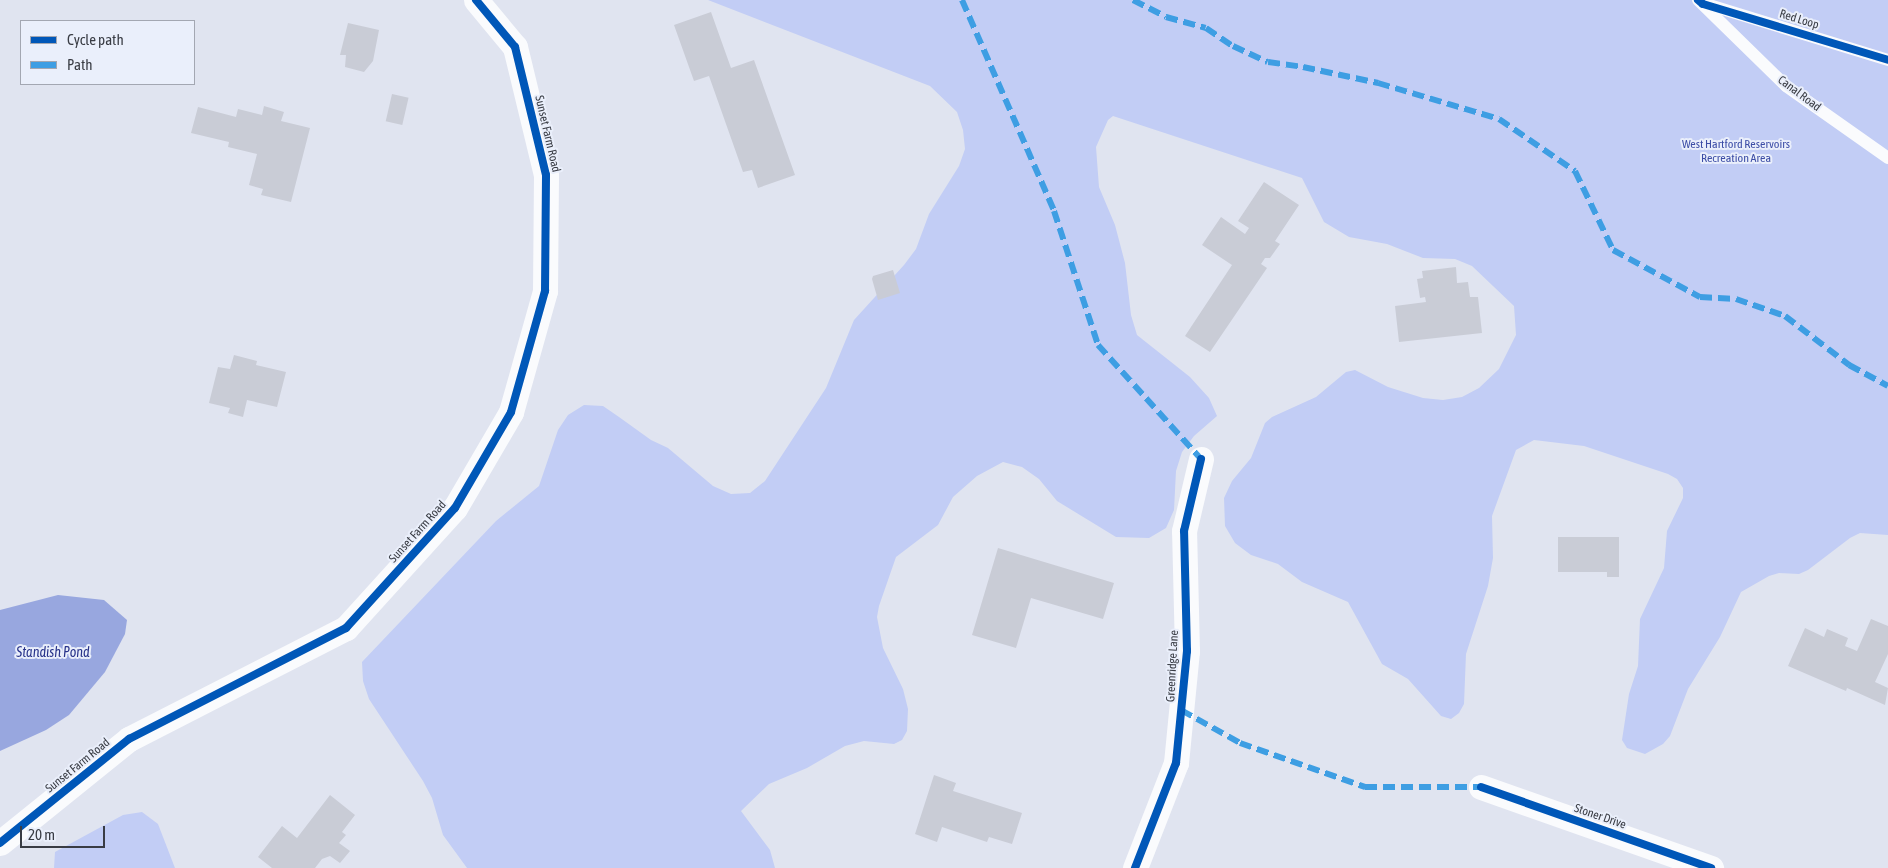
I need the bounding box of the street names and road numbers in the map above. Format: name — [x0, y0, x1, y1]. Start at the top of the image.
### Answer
street label: Red Loop — [1778, 7, 1820, 33]
street label: Canal Road — [1775, 73, 1823, 115]
street label: Sunset Farm Road — [531, 94, 563, 174]
street label: Sunset Farm Road — [386, 498, 450, 566]
street label: Greenridge Lane — [1164, 630, 1182, 702]
street label: Sunset Farm Road — [43, 736, 113, 796]
street label: Stoner Drive — [1572, 801, 1628, 833]

